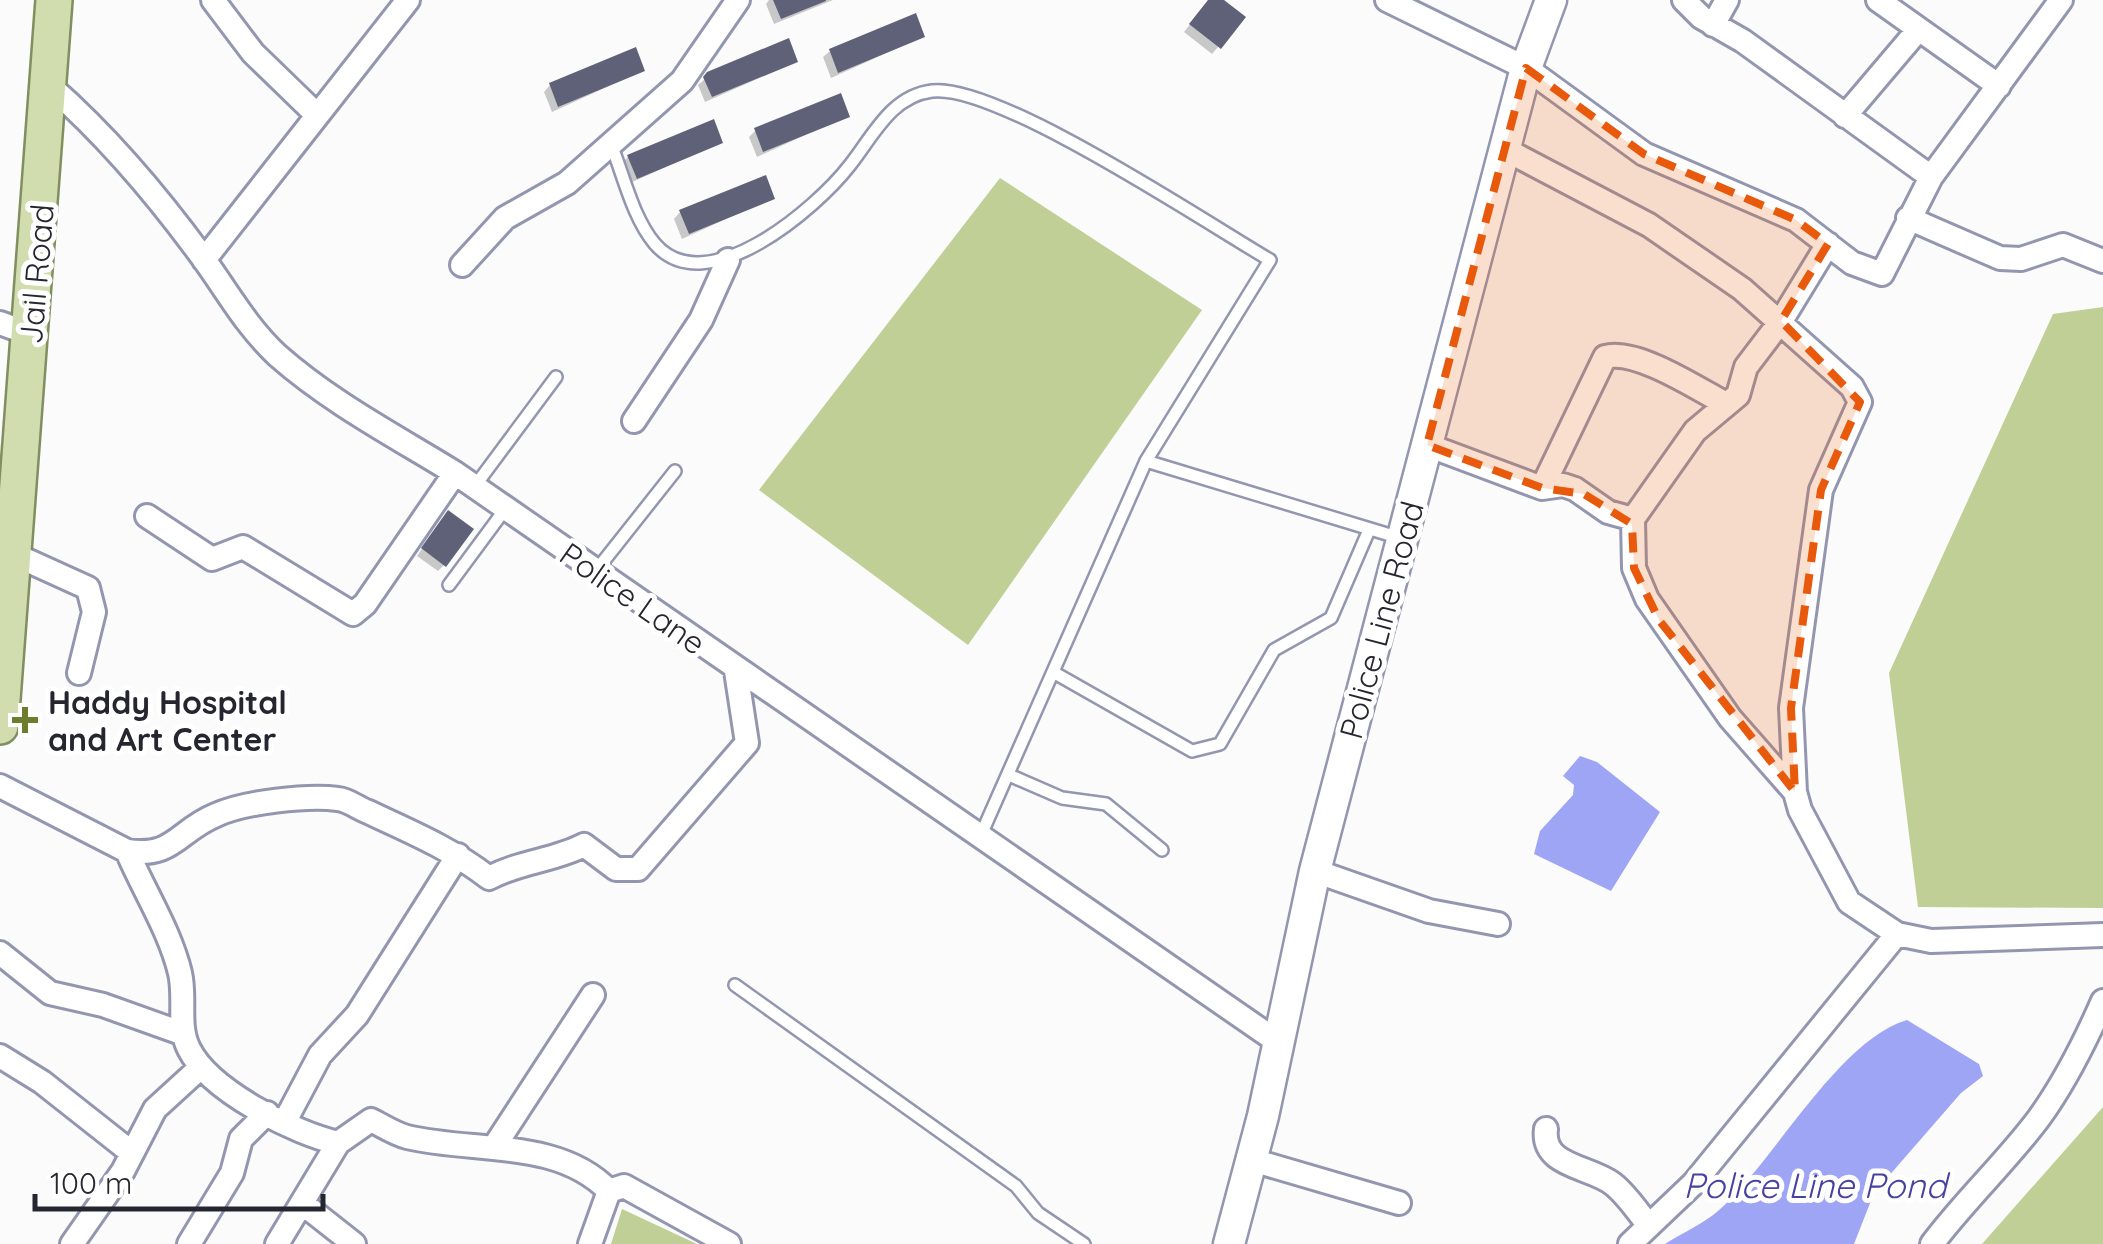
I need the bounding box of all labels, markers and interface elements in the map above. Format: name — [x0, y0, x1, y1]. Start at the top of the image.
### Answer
street label: Jail Road — [10, 202, 62, 346]
street label: Police Line Road — [1330, 497, 1432, 743]
street label: Police Lane — [552, 533, 714, 663]
place label: Haddy Hospital and Art Center — [48, 682, 287, 759]
marker: Haddy Hospital and Art Center — [12, 707, 38, 733]
scale bar — [35, 1149, 322, 1211]
water label: Police Line Pond — [1683, 1163, 1950, 1207]
text: 100 m — [50, 1164, 132, 1202]

